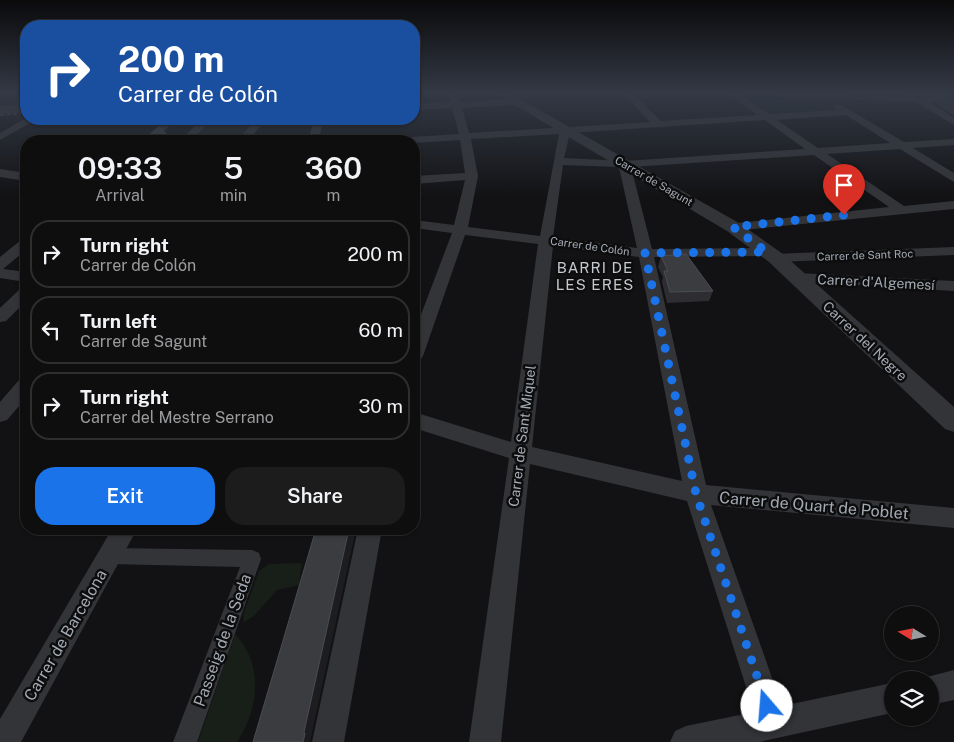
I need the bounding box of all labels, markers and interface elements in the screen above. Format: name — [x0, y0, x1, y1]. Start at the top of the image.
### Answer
text: 200 m — [118, 39, 224, 80]
icon: right — [35, 40, 100, 105]
text: Carrer de Colón — [118, 81, 278, 107]
text: 09:33 — [78, 150, 162, 186]
text: 5 — [224, 150, 243, 186]
text: 360 — [305, 150, 362, 186]
street label: Carrer de Sagunt — [613, 154, 695, 208]
pin — [823, 164, 865, 215]
icon: arrive — [830, 171, 858, 199]
text: Arrival — [95, 186, 145, 205]
text: min — [220, 186, 247, 205]
text: m — [327, 186, 340, 205]
text: Turn right — [80, 234, 169, 256]
street label: Carrer de Colón — [550, 234, 630, 258]
icon: right — [37, 240, 65, 268]
text: 200 m — [347, 243, 403, 265]
street label: Carrer de Sant Roc — [817, 247, 913, 263]
text: Carrer de Colón — [80, 256, 196, 275]
district label: BARRI DE LES ERES — [556, 259, 634, 293]
street label: Carrer d'Algemesí — [817, 271, 936, 293]
street label: Carrer del Negre — [820, 298, 910, 384]
text: Turn left — [80, 310, 157, 332]
icon: left — [37, 316, 65, 344]
text: 60 m — [359, 319, 403, 341]
text: Carrer de Sagunt — [80, 332, 207, 351]
street label: Carrer de Sant Miquel — [505, 364, 539, 508]
text: Turn right — [80, 386, 169, 408]
icon: right — [37, 392, 65, 420]
text: 30 m — [358, 395, 403, 417]
text: Carrer del Mestre Serrano — [80, 408, 274, 427]
button: Exit — [35, 467, 215, 525]
button: Share — [225, 467, 405, 525]
street label: Carrer de Quart de Poblet — [719, 488, 909, 523]
street label: Carrer de Barcelona — [20, 566, 111, 704]
street label: Passeig de la Seda — [190, 571, 255, 709]
north arrow — [884, 606, 939, 661]
map controls — [884, 606, 939, 726]
button: layers — [884, 671, 939, 726]
position arrow — [740, 679, 792, 731]

